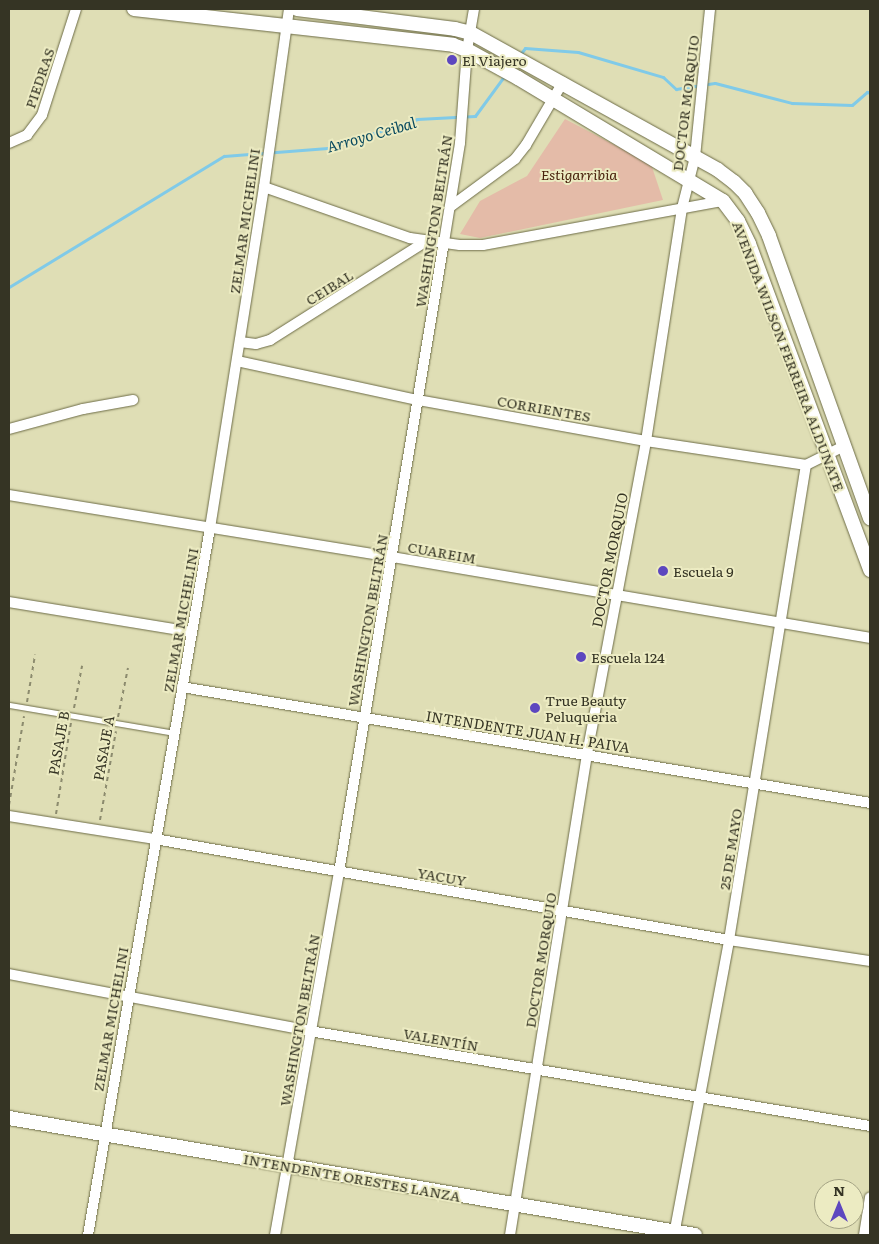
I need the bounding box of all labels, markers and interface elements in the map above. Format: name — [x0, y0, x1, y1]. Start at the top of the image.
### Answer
street label: DOCTOR MORQUIO — [668, 34, 702, 172]
street label: PIEDRAS — [21, 46, 57, 110]
place label: El Viajero — [462, 52, 527, 68]
marker: El Viajero — [446, 54, 458, 66]
water label: Arroyo Ceibal — [324, 113, 418, 155]
street label: WASHINGTON BELTRÁN — [411, 133, 455, 309]
street label: ZELMAR MICHELINI — [225, 147, 263, 295]
park label: Estigarribia — [541, 166, 617, 182]
street label: AVENIDA WILSON FERREIRA ALDUNATE — [730, 219, 848, 493]
street label: CEIBAL — [302, 266, 356, 308]
street label: CORRIENTES — [496, 392, 592, 424]
street label: DOCTOR MORQUIO — [588, 491, 630, 629]
street label: WASHINGTON BELTRÁN — [344, 533, 390, 707]
street label: CUAREIM — [406, 538, 478, 566]
street label: ZELMAR MICHELINI — [159, 546, 201, 694]
place label: Escuela 9 — [673, 563, 734, 579]
marker: Escuela 9 — [657, 565, 669, 577]
place label: Escuela 124 — [591, 649, 665, 665]
marker: Escuela 124 — [575, 651, 587, 663]
place label: True Beauty Peluqueria — [545, 692, 626, 724]
marker: True Beauty Peluqueria — [529, 702, 541, 714]
street label: INTENDENTE JUAN H. PAIVA — [425, 707, 631, 755]
street label: PASAJE B — [44, 710, 72, 776]
street label: PASAJE A — [89, 714, 117, 782]
street label: 25 DE MAYO — [715, 807, 745, 891]
street label: YACUY — [416, 863, 468, 889]
street label: DOCTOR MORQUIO — [521, 891, 559, 1029]
street label: WASHINGTON BELTRÁN — [276, 933, 322, 1107]
street label: ZELMAR MICHELINI — [89, 945, 131, 1093]
street label: VALENTÍN — [402, 1024, 480, 1054]
street label: INTENDENTE ORESTES LANZA — [242, 1150, 462, 1204]
north arrow — [814, 1179, 864, 1229]
text: N — [833, 1180, 845, 1200]

